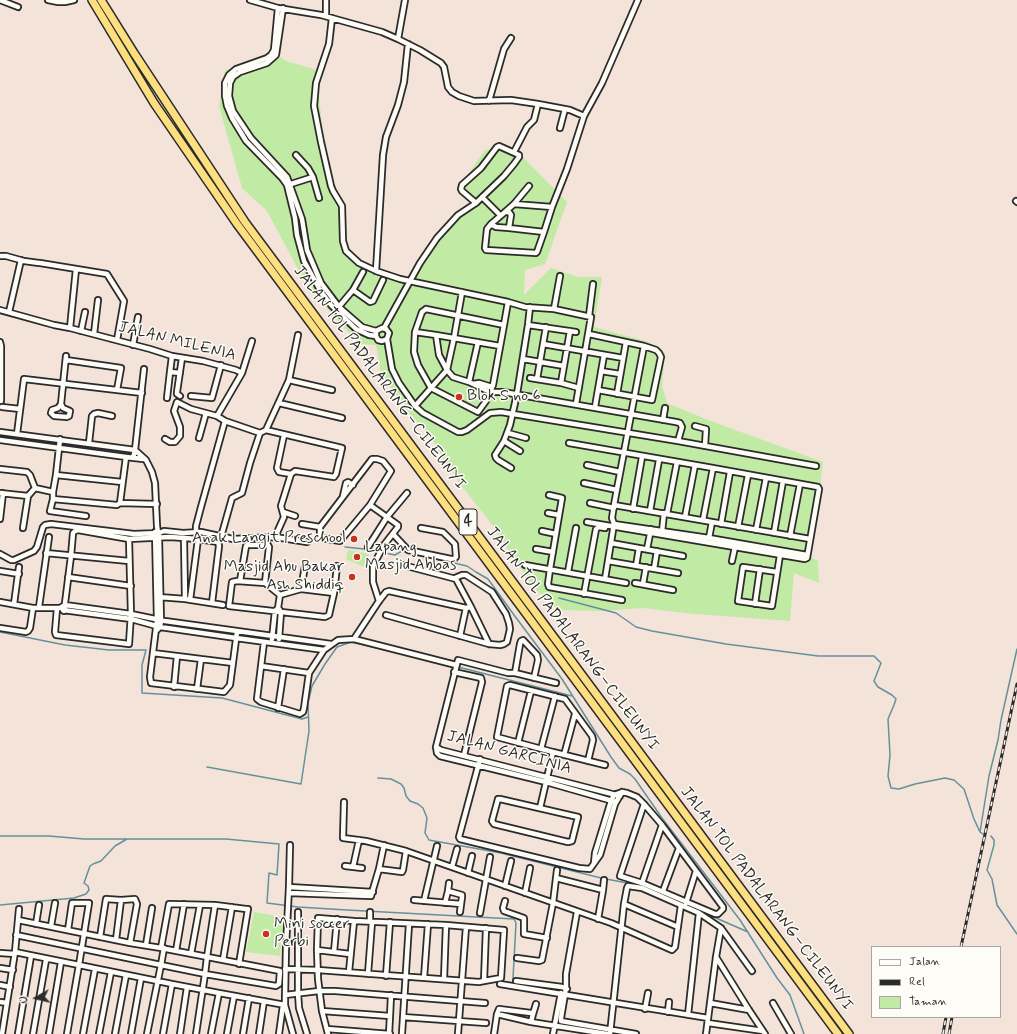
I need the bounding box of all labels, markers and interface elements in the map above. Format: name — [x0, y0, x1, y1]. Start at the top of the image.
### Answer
street label: JALAN TOL PADALARANG–CILEUNYI — [289, 262, 469, 494]
street label: JALAN MILENIA — [116, 318, 238, 366]
place label: Blok S no 6 — [467, 387, 541, 407]
marker: Blok S no 6 — [454, 392, 464, 402]
road number: 4 — [459, 509, 477, 535]
street label: JALAN TOL PADALARANG–CILEUNYI — [482, 523, 662, 755]
place label: Anak Langit Preschool — [192, 529, 346, 549]
marker: Anak Langit Preschool — [349, 534, 359, 544]
place label: Lapang Masjid Abbas — [365, 538, 456, 576]
marker: Lapang Masjid Abbas — [352, 552, 362, 562]
place label: Masjid Abu Bakar Ash Shiddiq — [224, 558, 344, 596]
marker: Masjid Abu Bakar Ash Shiddiq — [347, 572, 357, 582]
street label: JALAN GARCINIA — [445, 727, 573, 779]
street label: JALAN TOL PADALARANG–CILEUNYI — [676, 783, 856, 1015]
place label: Mini soccer Perbi — [274, 915, 349, 953]
marker: Mini soccer Perbi — [261, 929, 271, 939]
legend — [871, 946, 1001, 1018]
text: Jalan — [909, 954, 940, 970]
text: Rel — [909, 974, 925, 990]
north arrow — [16, 978, 56, 1018]
text: Taman — [909, 994, 947, 1010]
text: U — [17, 995, 32, 1004]

